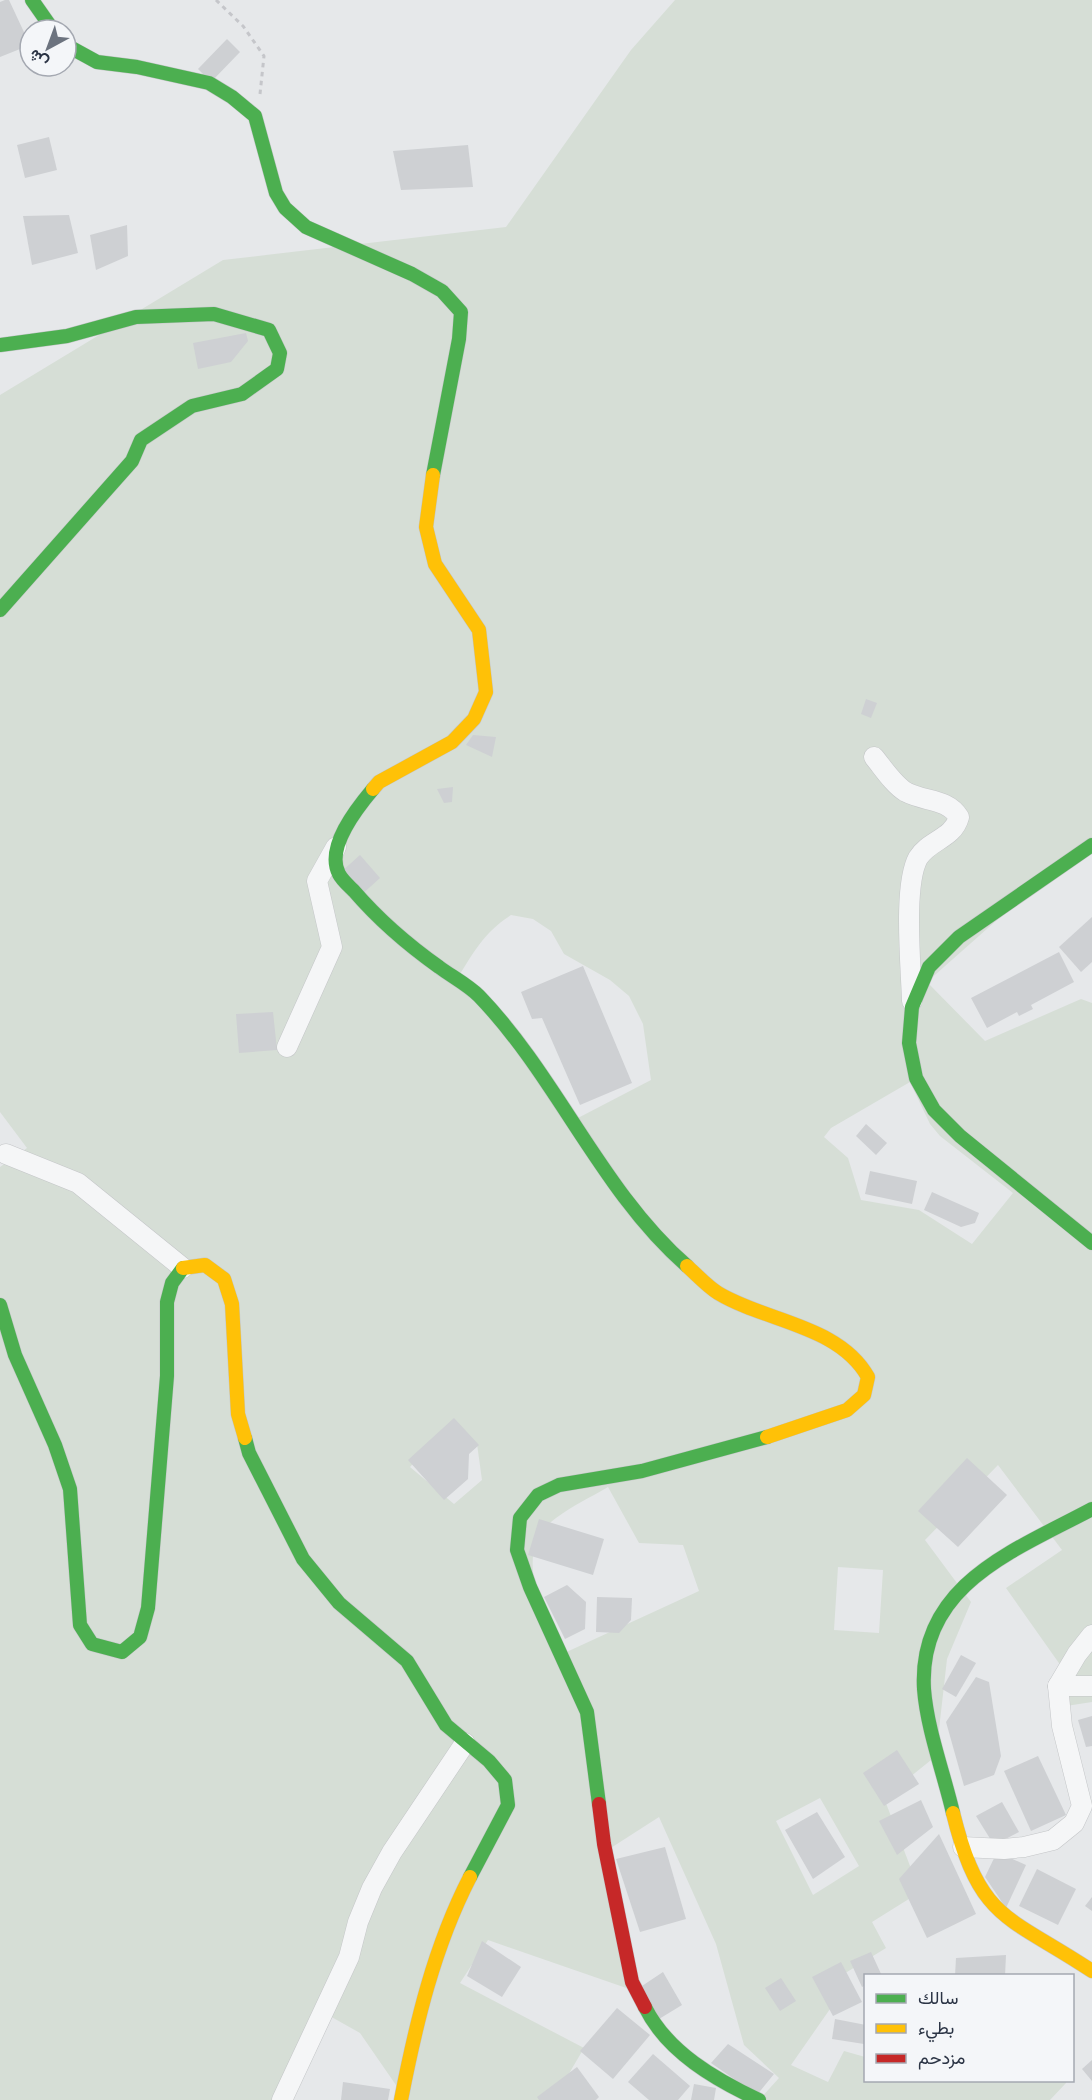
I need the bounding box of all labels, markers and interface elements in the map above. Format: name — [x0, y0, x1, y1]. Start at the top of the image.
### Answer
north arrow — [18, 18, 78, 78]
text: ش — [24, 45, 52, 73]
legend — [864, 1974, 1074, 2082]
text: سالك — [918, 1986, 958, 2009]
text: بطيء — [918, 2016, 954, 2043]
text: مزدحم — [918, 2046, 965, 2070]

